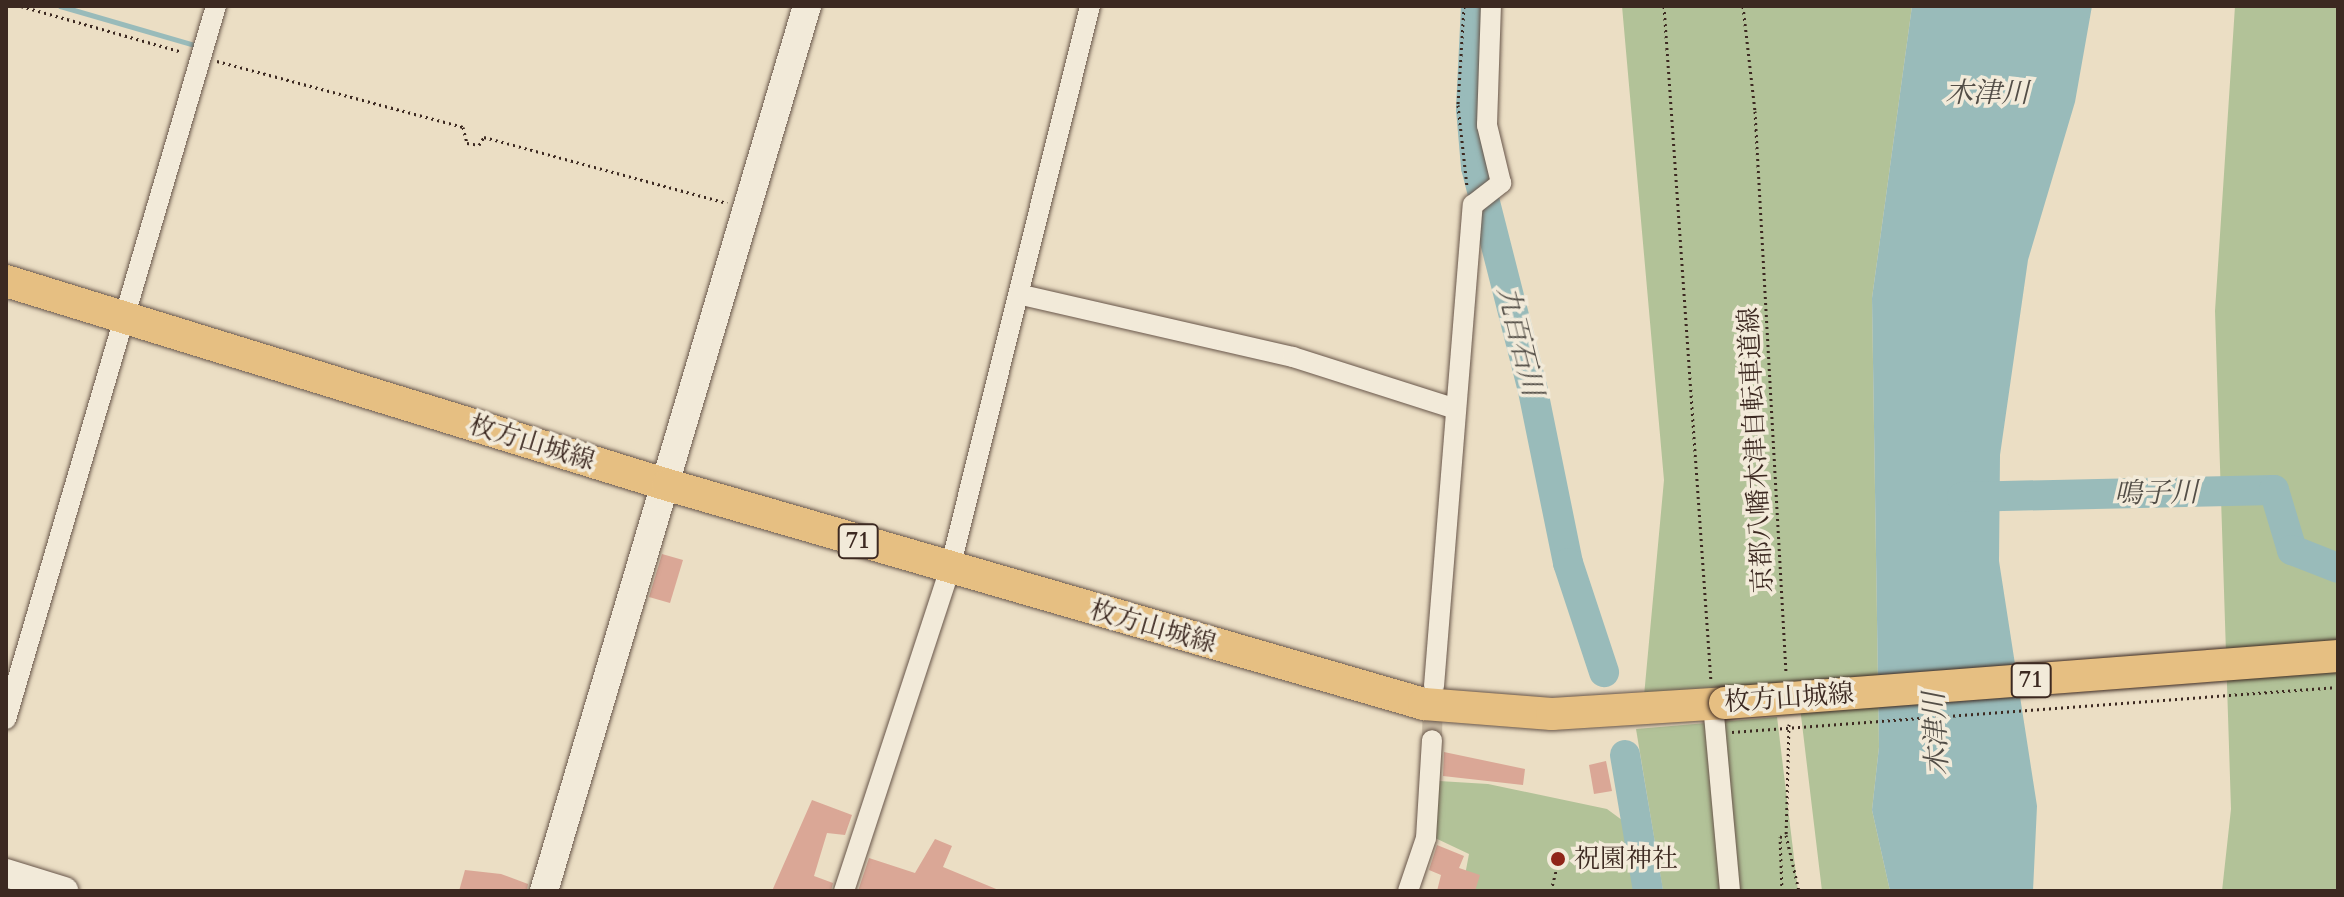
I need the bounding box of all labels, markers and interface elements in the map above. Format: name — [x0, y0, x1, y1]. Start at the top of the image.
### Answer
water label: 木津川 — [1945, 76, 2029, 110]
water label: 九百石川 — [1490, 283, 1550, 399]
street label: 京都八幡木津自転車道線 — [1733, 306, 1779, 594]
street label: 枚方山城線 — [465, 409, 599, 477]
water label: 鳴子川 — [2114, 475, 2198, 511]
road number: 71 — [836, 521, 880, 561]
street label: 枚方山城線 — [1086, 594, 1220, 660]
road number: 71 — [2009, 660, 2053, 700]
street label: 枚方山城線 — [1723, 678, 1855, 718]
water label: 木津川 — [1917, 691, 1955, 777]
place label: 祝園神社 — [1574, 843, 1678, 875]
marker: 祝園神社 — [1549, 850, 1567, 868]

